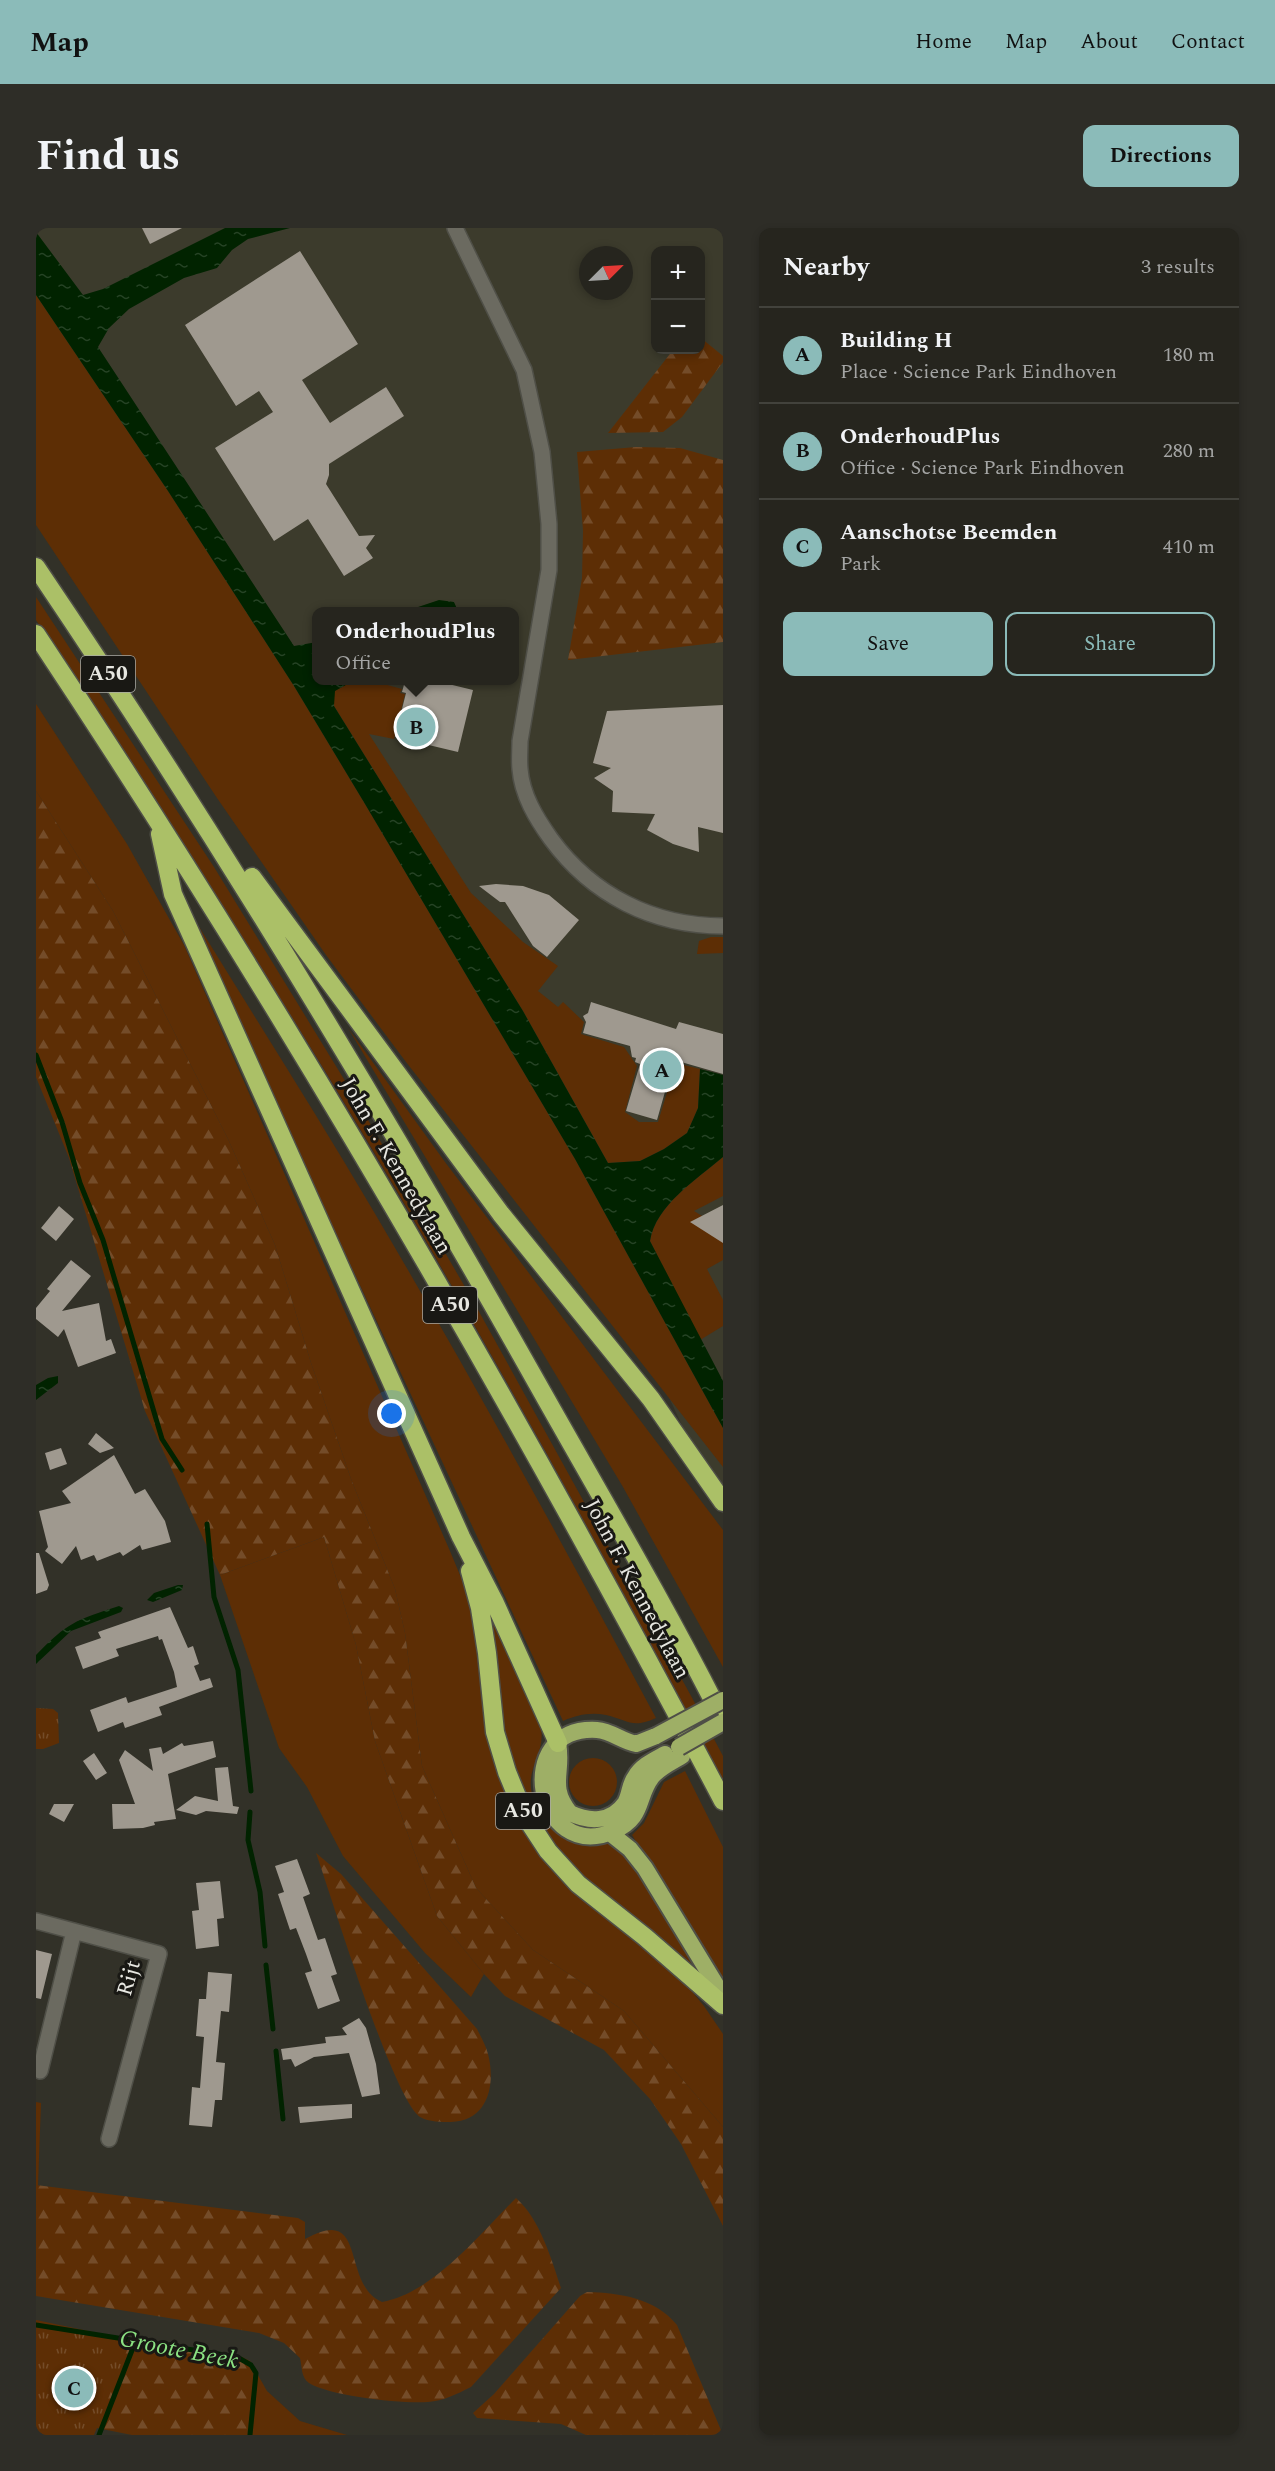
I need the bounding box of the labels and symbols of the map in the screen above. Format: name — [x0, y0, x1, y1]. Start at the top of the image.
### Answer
north arrow — [579, 246, 633, 300]
road number: A50 — [81, 656, 135, 692]
pin: B — [396, 704, 436, 750]
pin: A — [642, 1048, 682, 1092]
street label: John F. Kennedylaan — [332, 1071, 460, 1261]
road number: A50 — [423, 1287, 477, 1323]
your location — [377, 1399, 406, 1428]
street label: John F. Kennedylaan — [575, 1493, 699, 1685]
road number: A50 — [496, 1793, 550, 1829]
street label: Rijt — [108, 1956, 150, 2000]
water label: Groote Beek — [116, 2321, 242, 2379]
pin: C — [54, 2366, 93, 2410]

